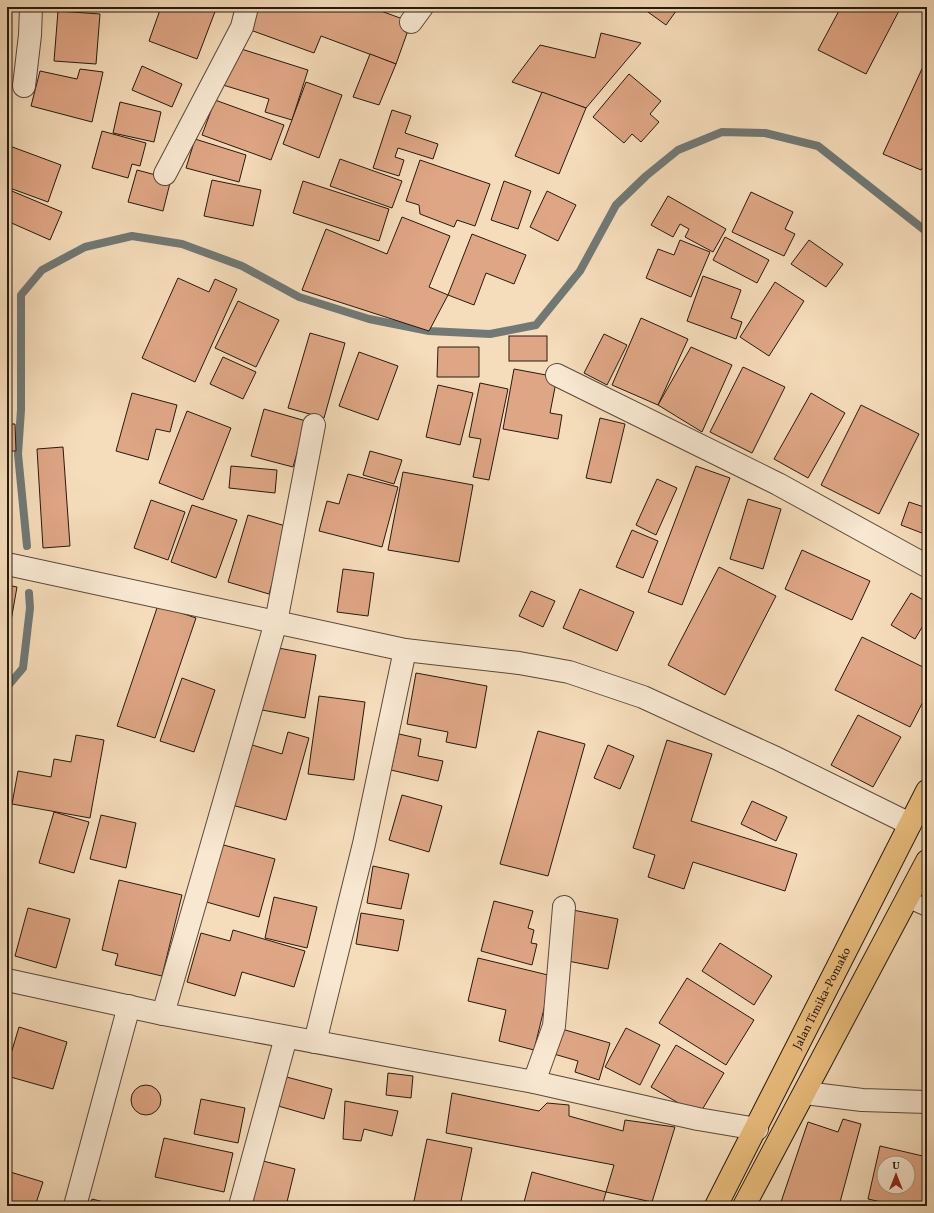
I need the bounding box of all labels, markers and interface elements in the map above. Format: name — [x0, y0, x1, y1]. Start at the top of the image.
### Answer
street label: Jalan Timika-Pomako — [790, 945, 855, 1053]
north arrow — [876, 1155, 916, 1195]
text: U — [892, 1159, 900, 1174]

